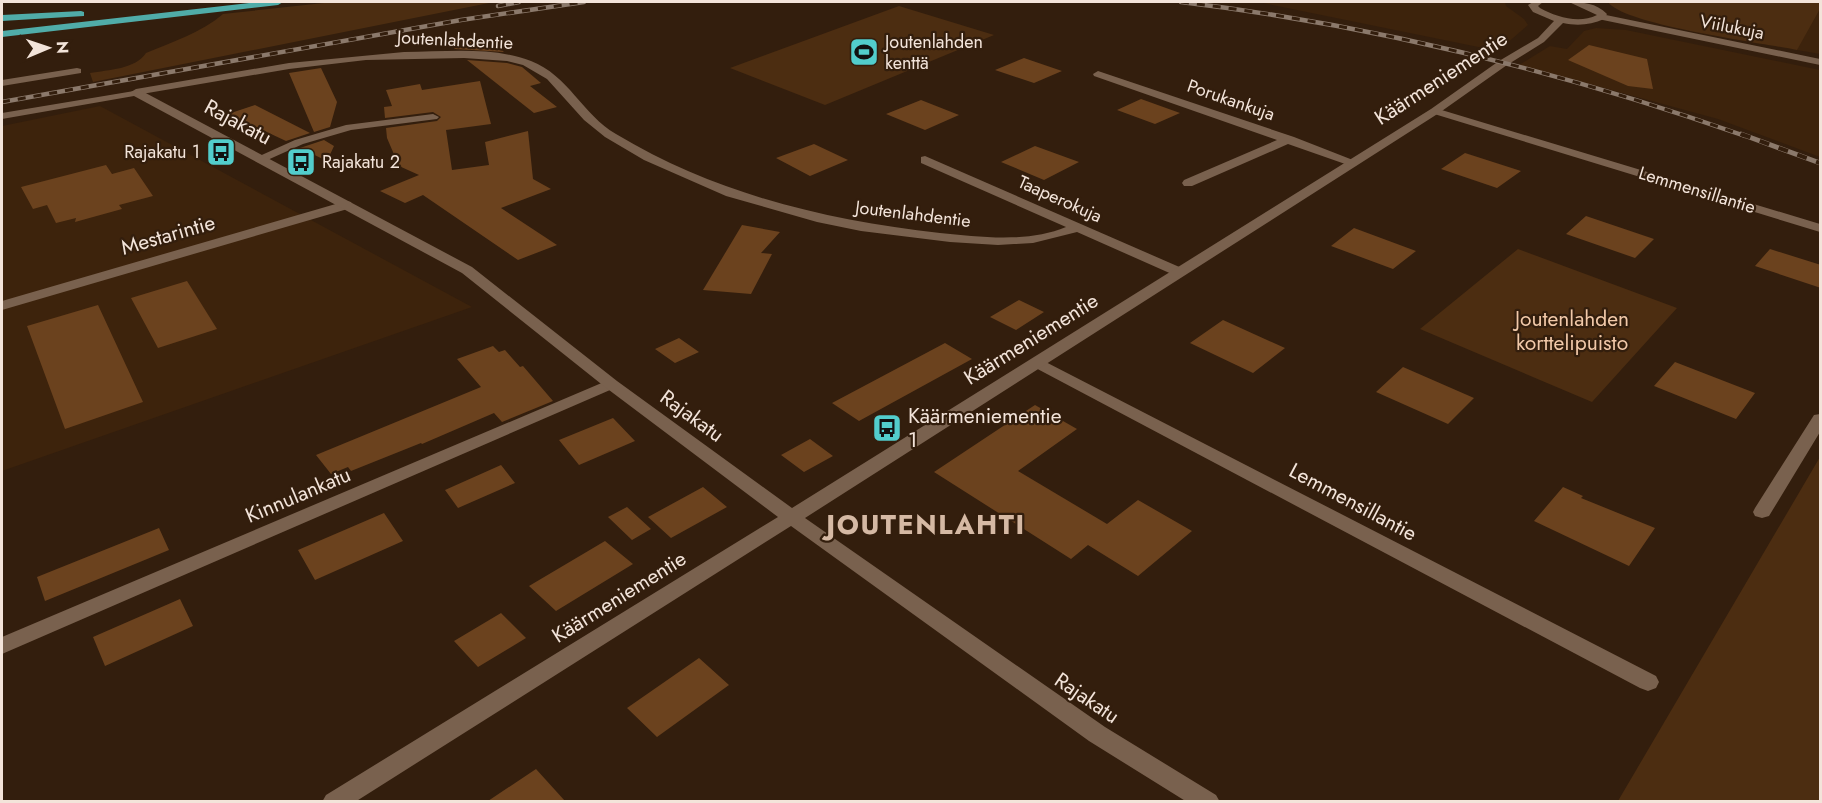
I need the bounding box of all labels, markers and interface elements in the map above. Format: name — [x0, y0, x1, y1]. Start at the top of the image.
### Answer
street label: Viilukuja — [1698, 8, 1766, 46]
north arrow — [18, 18, 78, 78]
street label: Joutenlahdentie — [394, 24, 514, 56]
street label: Käärmeniementie — [1368, 24, 1514, 132]
place label: Joutenlahden kenttä — [883, 29, 983, 76]
sports icon: Joutenlahden kenttä — [848, 36, 880, 68]
text: N — [51, 41, 74, 54]
street label: Porukankuja — [1184, 73, 1278, 127]
street label: Rajakatu — [199, 92, 277, 152]
bus stop icon: Rajakatu 1 — [205, 136, 237, 168]
place label: Rajakatu 1 — [124, 139, 200, 165]
bus stop icon: Rajakatu 2 — [285, 146, 317, 178]
place label: Rajakatu 2 — [322, 149, 400, 175]
street label: Lemmensillantie — [1635, 160, 1759, 220]
street label: Taaperokuja — [1014, 169, 1106, 229]
street label: Joutenlahdentie — [852, 194, 972, 234]
street label: Mestarintie — [118, 207, 219, 263]
street label: Käärmeniementie — [958, 286, 1104, 392]
park label: Joutenlahden korttelipuisto — [1512, 304, 1629, 358]
street label: Rajakatu — [654, 383, 730, 449]
place label: Käärmeniementie 1 — [908, 401, 1062, 455]
bus stop icon: Käärmeniementie 1 — [871, 412, 903, 444]
street label: Lemmensillantie — [1284, 456, 1422, 548]
street label: Kinnulankatu — [241, 459, 355, 531]
district label: JOUTENLAHTI — [821, 505, 1026, 544]
street label: Käärmeniementie — [546, 544, 692, 650]
street label: Rajakatu — [1049, 665, 1125, 731]

